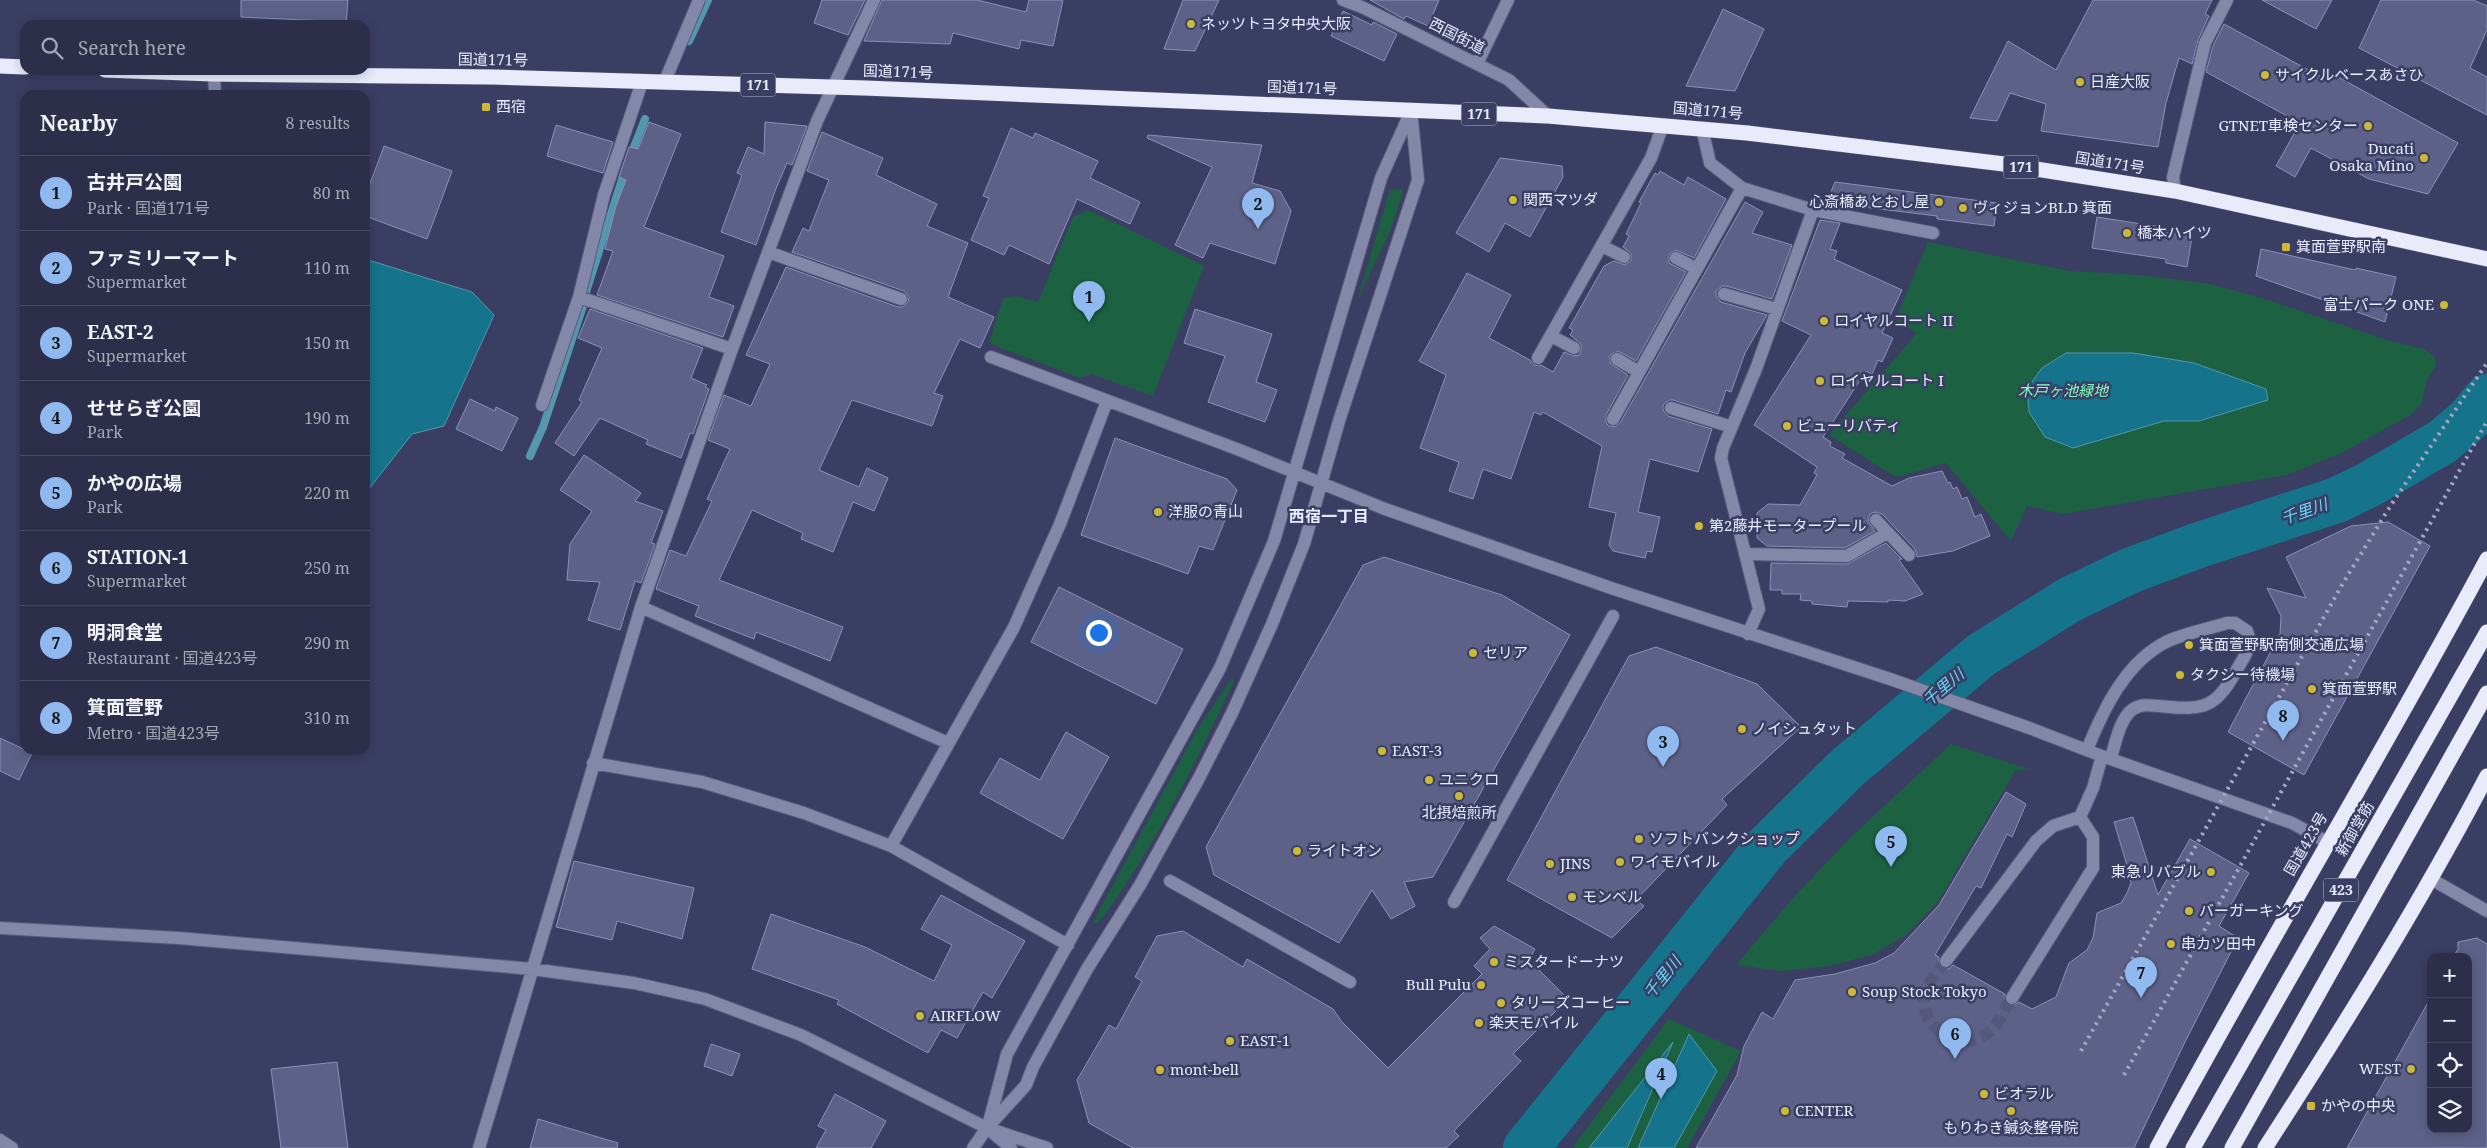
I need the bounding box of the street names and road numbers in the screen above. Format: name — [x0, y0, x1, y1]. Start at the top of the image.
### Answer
street label: 西国街道 — [1426, 13, 1489, 58]
street label: 国道171号 — [458, 48, 528, 70]
street label: 国道171号 — [863, 60, 933, 82]
road number: 171 — [740, 74, 776, 96]
street label: 国道171号 — [1267, 76, 1337, 98]
street label: 国道171号 — [1672, 97, 1744, 123]
road number: 171 — [1462, 102, 1496, 126]
street label: 国道171号 — [2074, 147, 2146, 177]
road number: 171 — [2004, 156, 2038, 178]
street label: 新御堂筋 — [2330, 798, 2378, 859]
street label: 国道423号 — [2279, 808, 2331, 879]
road number: 423 — [2324, 878, 2358, 902]

